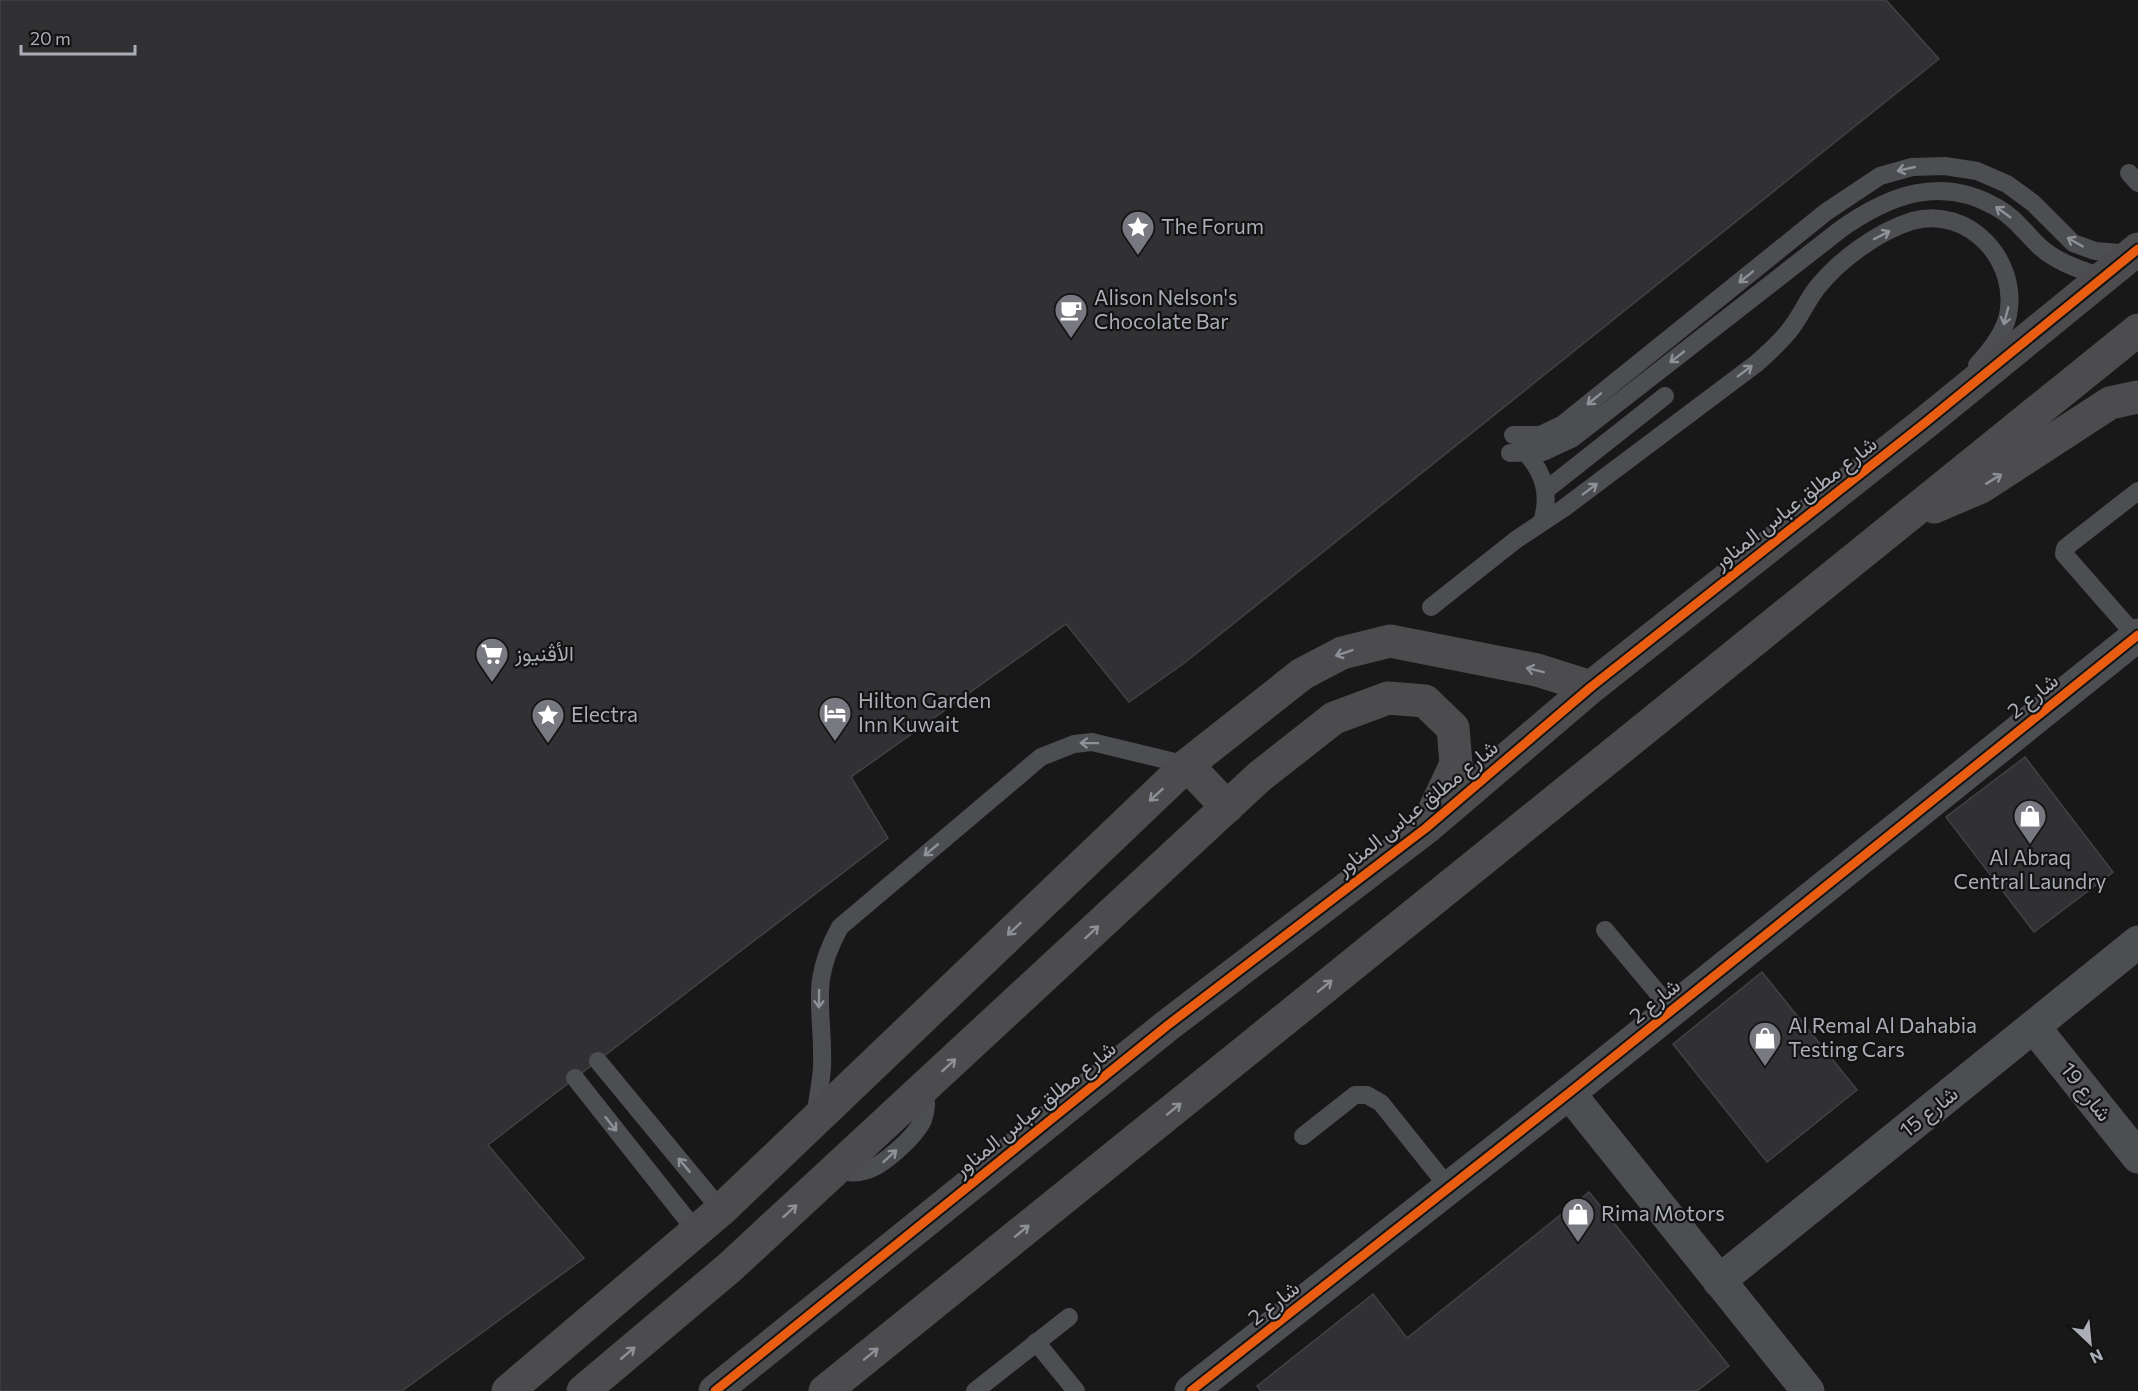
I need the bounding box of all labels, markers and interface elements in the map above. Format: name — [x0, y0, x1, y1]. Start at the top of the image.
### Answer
scale bar — [21, 18, 135, 56]
text: 20 m — [30, 27, 71, 49]
one-way arrow — [1897, 164, 1916, 176]
one-way arrow — [1995, 206, 2011, 218]
place icon: The Forum — [1120, 209, 1156, 256]
place label: The Forum — [1161, 213, 1264, 238]
one-way arrow — [1873, 229, 1890, 241]
one-way arrow — [2067, 236, 2084, 248]
one-way arrow — [1738, 271, 1754, 284]
place label: Alison Nelson's Chocolate Bar — [1094, 284, 1238, 333]
cafe icon: Alison Nelson's Chocolate Bar — [1053, 292, 1089, 339]
one-way arrow — [2000, 306, 2012, 325]
one-way arrow — [1669, 351, 1685, 364]
one-way arrow — [1737, 365, 1753, 378]
one-way arrow — [1586, 393, 1602, 406]
street label: شارع مطلق عباس المناور — [1706, 430, 1883, 577]
one-way arrow — [1985, 473, 2002, 485]
one-way arrow — [1581, 482, 1597, 495]
supermarket icon: الأڤنيوز — [474, 636, 510, 683]
place label: الأڤنيوز — [514, 640, 574, 667]
one-way arrow — [1335, 649, 1354, 660]
one-way arrow — [1526, 663, 1545, 675]
street label: شارع 2 — [2002, 667, 2064, 725]
place label: Hilton Garden Inn Kuwait — [858, 687, 991, 736]
hotel icon: Hilton Garden Inn Kuwait — [817, 695, 853, 742]
place icon: Electra — [530, 697, 566, 744]
place label: Electra — [571, 701, 638, 726]
street label: شارع مطلق عباس المناور — [1329, 734, 1504, 883]
one-way arrow — [1080, 738, 1100, 749]
one-way arrow — [1148, 787, 1163, 802]
shop icon: Al Abraq Central Laundry — [2012, 798, 2048, 845]
one-way arrow — [923, 844, 939, 857]
place label: Al Abraq Central Laundry — [1954, 844, 2107, 893]
one-way arrow — [1007, 921, 1022, 935]
one-way arrow — [1085, 925, 1100, 939]
street label: شارع 2 — [1624, 972, 1686, 1030]
one-way arrow — [1317, 979, 1332, 993]
one-way arrow — [813, 988, 825, 1008]
place label: Al Remal Al Dahabia Testing Cars — [1788, 1012, 1977, 1061]
shop icon: Al Remal Al Dahabia Testing Cars — [1747, 1020, 1783, 1067]
street label: شارع مطلق عباس المناور — [947, 1035, 1122, 1184]
street label: شارع 19 — [2054, 1057, 2118, 1127]
one-way arrow — [942, 1058, 957, 1072]
street label: شارع 15 — [1894, 1080, 1964, 1144]
one-way arrow — [1165, 1102, 1181, 1115]
one-way arrow — [605, 1116, 618, 1132]
one-way arrow — [882, 1149, 897, 1163]
one-way arrow — [677, 1157, 690, 1173]
shop icon: Rima Motors — [1560, 1196, 1596, 1243]
place label: Rima Motors — [1601, 1200, 1725, 1225]
one-way arrow — [783, 1204, 798, 1218]
one-way arrow — [1014, 1225, 1030, 1238]
street label: شارع 2 — [1243, 1274, 1305, 1332]
north arrow — [2060, 1313, 2120, 1373]
one-way arrow — [620, 1346, 635, 1360]
text: N — [2087, 1346, 2106, 1368]
one-way arrow — [862, 1348, 878, 1361]

